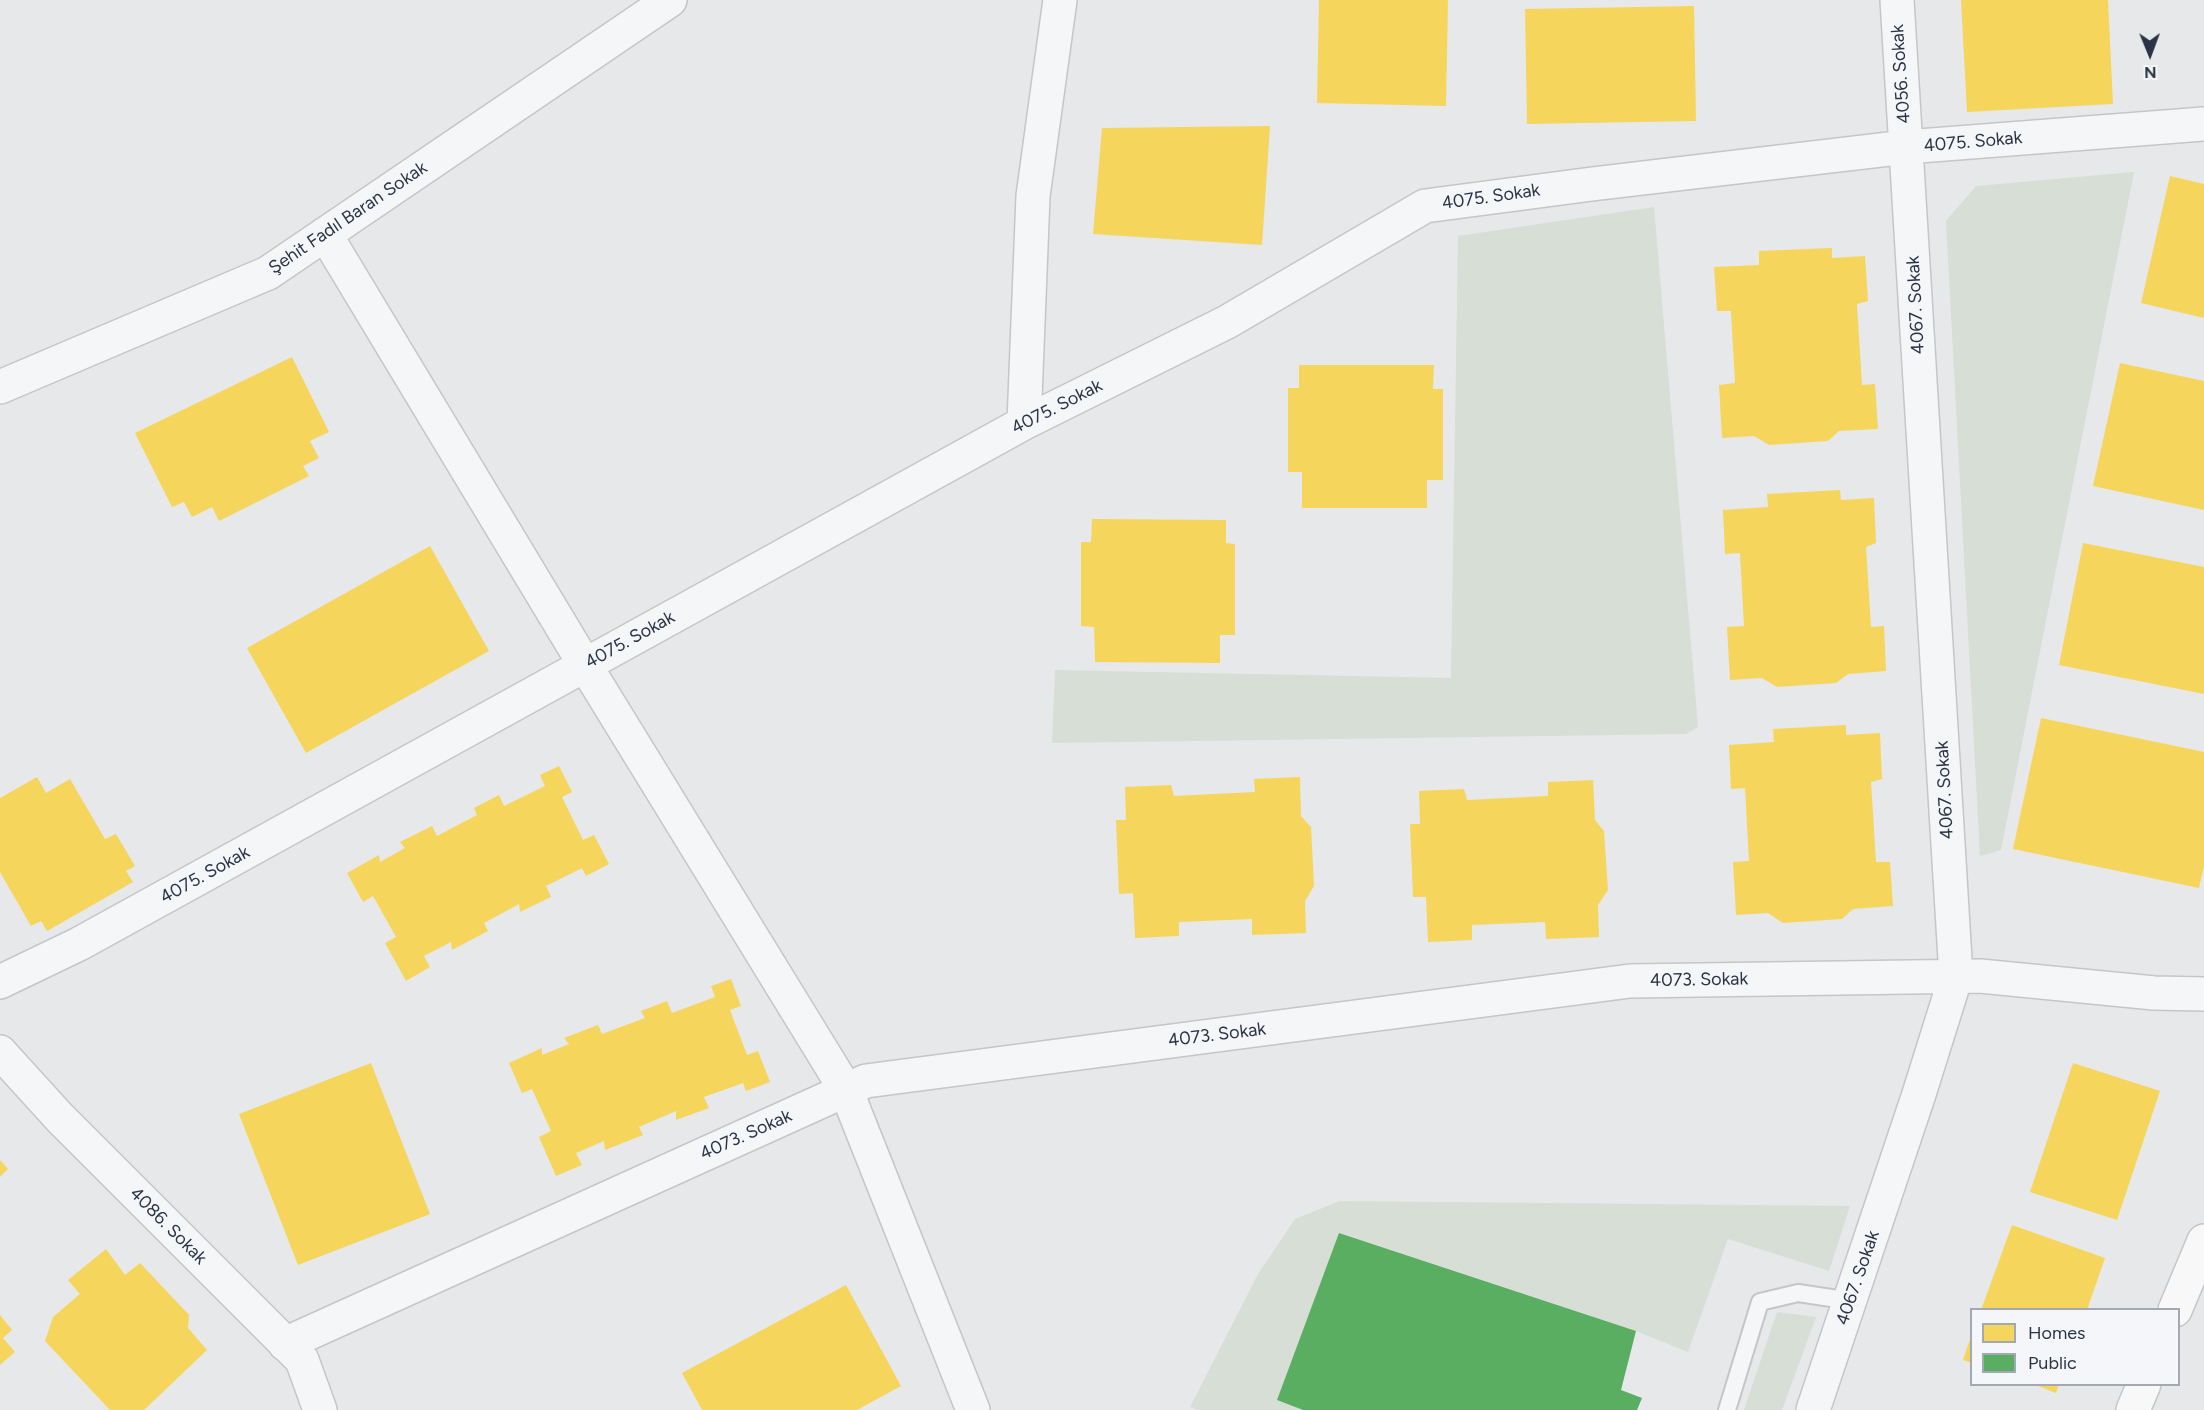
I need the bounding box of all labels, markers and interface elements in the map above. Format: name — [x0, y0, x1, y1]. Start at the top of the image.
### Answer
street label: 4056. Sokak — [1887, 24, 1915, 124]
north arrow — [2120, 24, 2180, 84]
text: N — [2144, 63, 2157, 82]
street label: 4075. Sokak — [1923, 127, 2023, 157]
street label: Şehit Fadıl Baran Sokak — [265, 157, 431, 279]
street label: 4075. Sokak — [1441, 179, 1541, 215]
street label: 4067. Sokak — [1903, 255, 1929, 355]
street label: 4075. Sokak — [1008, 375, 1106, 439]
street label: 4075. Sokak — [582, 607, 678, 673]
street label: 4067. Sokak — [1932, 740, 1958, 840]
street label: 4075. Sokak — [157, 842, 253, 908]
street label: 4073. Sokak — [1650, 968, 1748, 992]
street label: 4073. Sokak — [1167, 1018, 1267, 1052]
street label: 4073. Sokak — [697, 1105, 795, 1165]
street label: 4086. Sokak — [125, 1183, 211, 1269]
street label: 4067. Sokak — [1832, 1228, 1884, 1328]
legend — [1970, 1308, 2180, 1386]
text: Homes — [2028, 1322, 2086, 1344]
text: Public — [2028, 1352, 2077, 1374]

